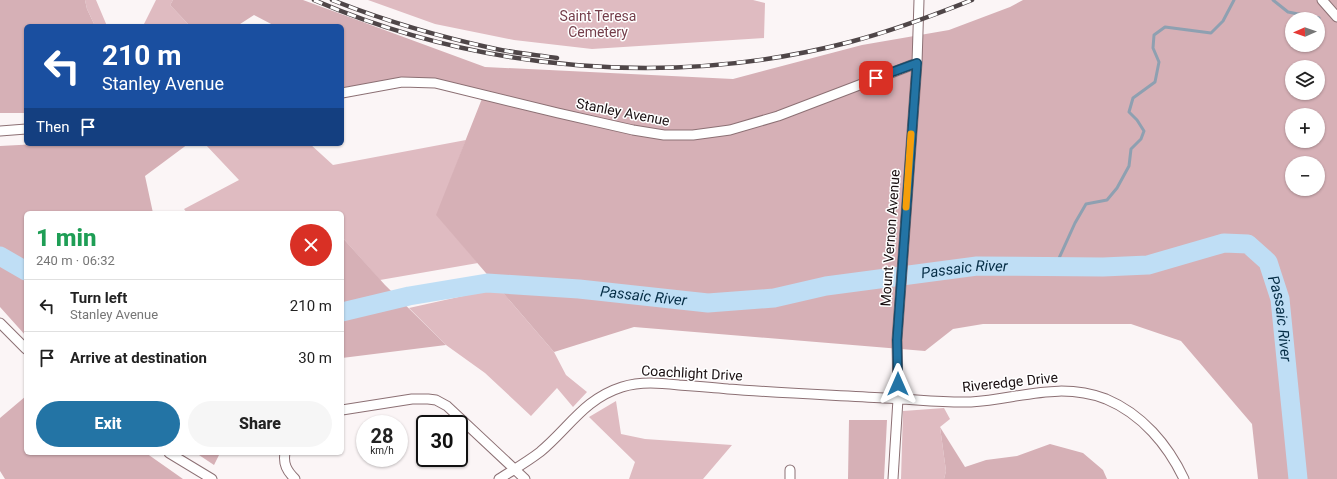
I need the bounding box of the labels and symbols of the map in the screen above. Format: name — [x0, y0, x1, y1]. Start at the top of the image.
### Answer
park label: Saint Teresa Cemetery — [560, 8, 636, 40]
north arrow — [1285, 12, 1325, 52]
pin — [859, 61, 893, 95]
street label: Stanley Avenue — [575, 95, 671, 129]
street label: Mount Vernon Avenue — [877, 169, 903, 307]
water label: Passaic River — [920, 257, 1009, 282]
water label: Passaic River — [1264, 273, 1295, 363]
water label: Passaic River — [599, 282, 689, 310]
street label: Coachlight Drive — [641, 362, 743, 384]
position arrow — [877, 363, 919, 405]
street label: Riveredge Drive — [961, 369, 1059, 395]
speed limit sign: 30 — [416, 415, 468, 467]

